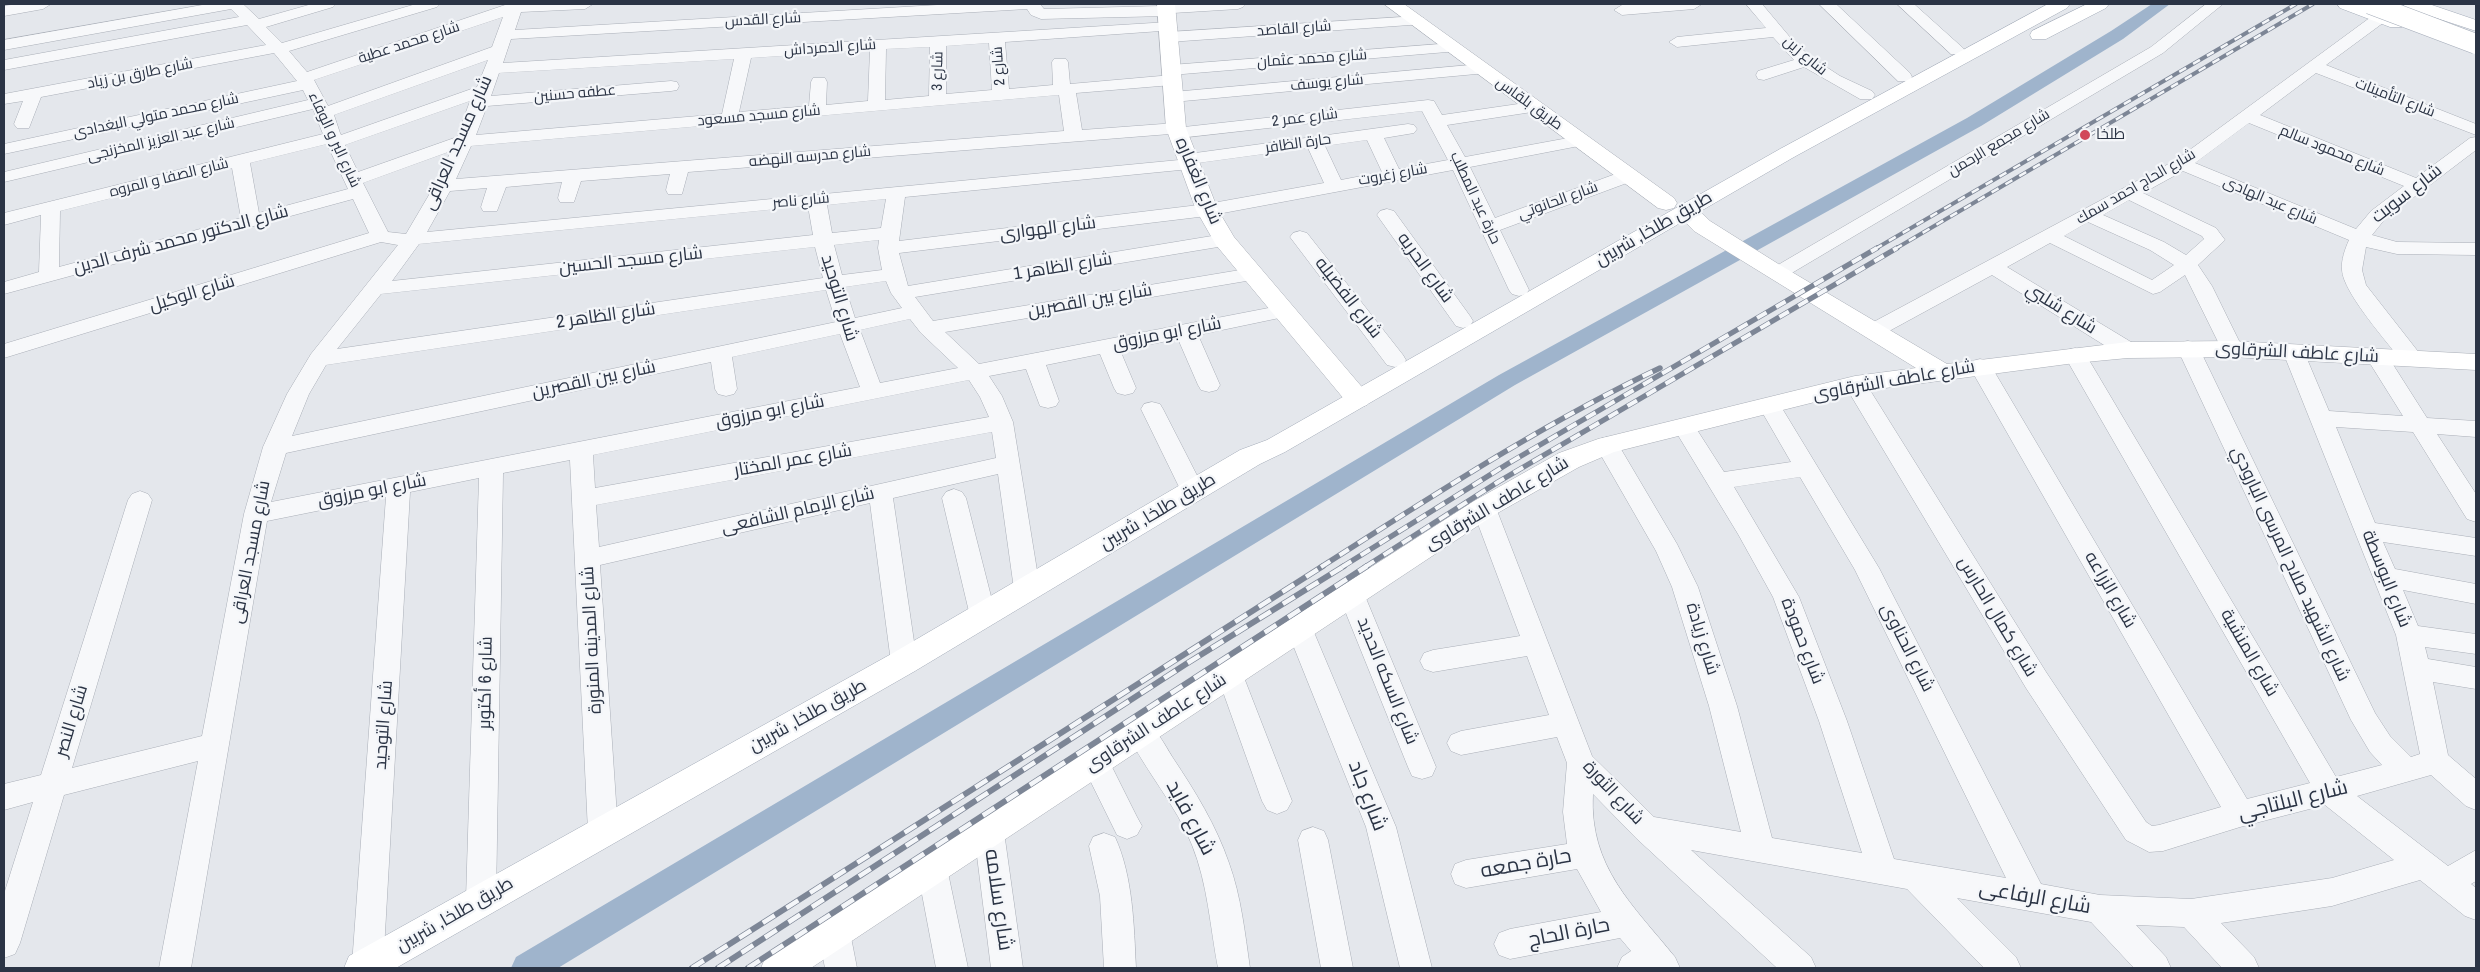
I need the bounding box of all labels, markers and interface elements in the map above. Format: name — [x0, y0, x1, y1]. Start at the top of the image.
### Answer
street label: شارع القدس — [724, 9, 802, 31]
street label: شارع القاصد — [1256, 17, 1332, 41]
street label: شارع محمد عطية — [356, 18, 462, 68]
street label: شارع زين — [1779, 32, 1831, 80]
street label: شارع الدمرداش — [783, 36, 877, 60]
street label: شارع 2 — [989, 46, 1009, 86]
street label: شارع محمد عثمان — [1256, 46, 1368, 72]
street label: شارع 3 — [929, 51, 947, 91]
street label: شارع طارق بن زياد — [86, 55, 194, 93]
street label: شارع يوسف — [1290, 71, 1364, 95]
street label: شارع مسجد العراقى — [419, 72, 497, 214]
street label: طريق بلقاس — [1492, 74, 1566, 134]
street label: شارع التأمينات — [2352, 75, 2438, 121]
street label: عطفه حسنين — [533, 81, 617, 107]
street label: شارع البر و الوفاء — [304, 89, 364, 191]
street label: شارع محمد متولي البغدادى — [71, 90, 241, 142]
street label: شارع مسجد مسعود — [697, 102, 821, 130]
street label: شارع عمر 2 — [1271, 105, 1339, 131]
street label: شارع مجمع الرحمن — [1945, 105, 2053, 181]
street label: شارع عبد العزيز المخزنجى — [86, 114, 236, 166]
street label: شارع محمود سالم — [2277, 122, 2387, 180]
place label: طلخا — [2096, 126, 2125, 144]
marker: طلخا — [2078, 128, 2092, 142]
street label: حارة الظافر — [1264, 130, 1332, 158]
street label: شارع الغفاره — [1170, 134, 1226, 228]
street label: شارع مدرسه النهضه — [748, 143, 872, 171]
street label: شارع الحاج احمد سمك — [2073, 145, 2199, 229]
street label: حارة عبد المطلب — [1446, 149, 1504, 247]
street label: شارع الصفا و المروه — [108, 154, 230, 202]
street label: شارع زغروت — [1357, 160, 1429, 190]
street label: شارع سويت — [2367, 160, 2447, 228]
street label: شارع عبد الهادى — [2220, 173, 2320, 229]
street label: شارع الحانوتي — [1515, 178, 1601, 224]
street label: طريق طلخا, شربين — [1592, 187, 1716, 271]
street label: شارع ناصر — [772, 190, 830, 212]
street label: شارع الدكتور محمد شرف الدين — [71, 201, 291, 279]
street label: شارع الهوارى — [999, 212, 1097, 246]
street label: شارع الحريه — [1392, 229, 1458, 307]
street label: شارع مسجد الحسين — [558, 243, 704, 279]
street label: شارع الظاهر 1 — [1012, 249, 1114, 285]
street label: شارع التوحيد — [816, 252, 862, 344]
street label: شارع الفضيله — [1310, 253, 1386, 343]
street label: شارع الوكيل — [147, 271, 237, 317]
street label: شارع بين القصرين — [1026, 279, 1154, 323]
street label: شارع شلبي — [2022, 279, 2100, 339]
street label: شارع الظاهر 2 — [555, 298, 657, 334]
street label: شارع ابو مرزوق — [1111, 313, 1223, 355]
street label: شارع عاطف الشرقاوى — [2215, 338, 2379, 368]
street label: شارع بين القصرين — [530, 356, 658, 404]
street label: شارع عاطف الشرقاوى — [1811, 356, 1977, 406]
street label: شارع ابو مرزوق — [714, 391, 826, 433]
street label: شارع عمر المختار — [732, 440, 854, 482]
street label: شارع الشهيد صلاح المرسى البارودي — [2226, 443, 2354, 685]
street label: شارع عاطف الشرقاوى — [1421, 453, 1573, 555]
street label: طريق طلخا, شربين — [1096, 469, 1220, 555]
street label: شارع ابو مرزوق — [316, 470, 428, 512]
street label: شارع مسجد العراقى — [227, 479, 275, 625]
street label: شارع الإمام الشافعى — [719, 483, 877, 539]
street label: شارع البوسطة — [2357, 527, 2415, 631]
street label: شارع الزراعه — [2079, 548, 2141, 632]
street label: شارع كمال الحارس — [1953, 553, 2041, 681]
street label: شارع المدينه المنورة — [577, 566, 607, 714]
street label: شارع حمودة — [1776, 595, 1828, 687]
street label: شارع زيادة — [1681, 600, 1723, 678]
street label: شارع الحناوى — [1876, 600, 1938, 696]
street label: شارع المنشية — [2215, 605, 2283, 701]
street label: شارع السكه الحديد — [1352, 614, 1422, 748]
street label: شارع 6 أكتوبر — [474, 636, 498, 730]
street label: شارع عاطف الشرقاوى — [1081, 669, 1231, 777]
street label: طريق طلخا, شربين — [745, 675, 871, 757]
street label: شارع التوحيد — [370, 680, 398, 770]
street label: شارع النصر — [51, 682, 93, 760]
street label: شارع الثورة — [1578, 756, 1648, 830]
street label: شارع جاد — [1342, 757, 1392, 835]
street label: شارع البلتاجي — [2236, 775, 2350, 827]
street label: شارع فايد — [1160, 776, 1220, 860]
street label: حارة جمعه — [1479, 844, 1573, 884]
street label: شارع سلامه — [978, 847, 1018, 953]
street label: طريق طلخا, شربين — [393, 873, 517, 957]
street label: شارع الرفاعى — [1977, 876, 2093, 920]
street label: حارة الحاج — [1526, 913, 1612, 953]

